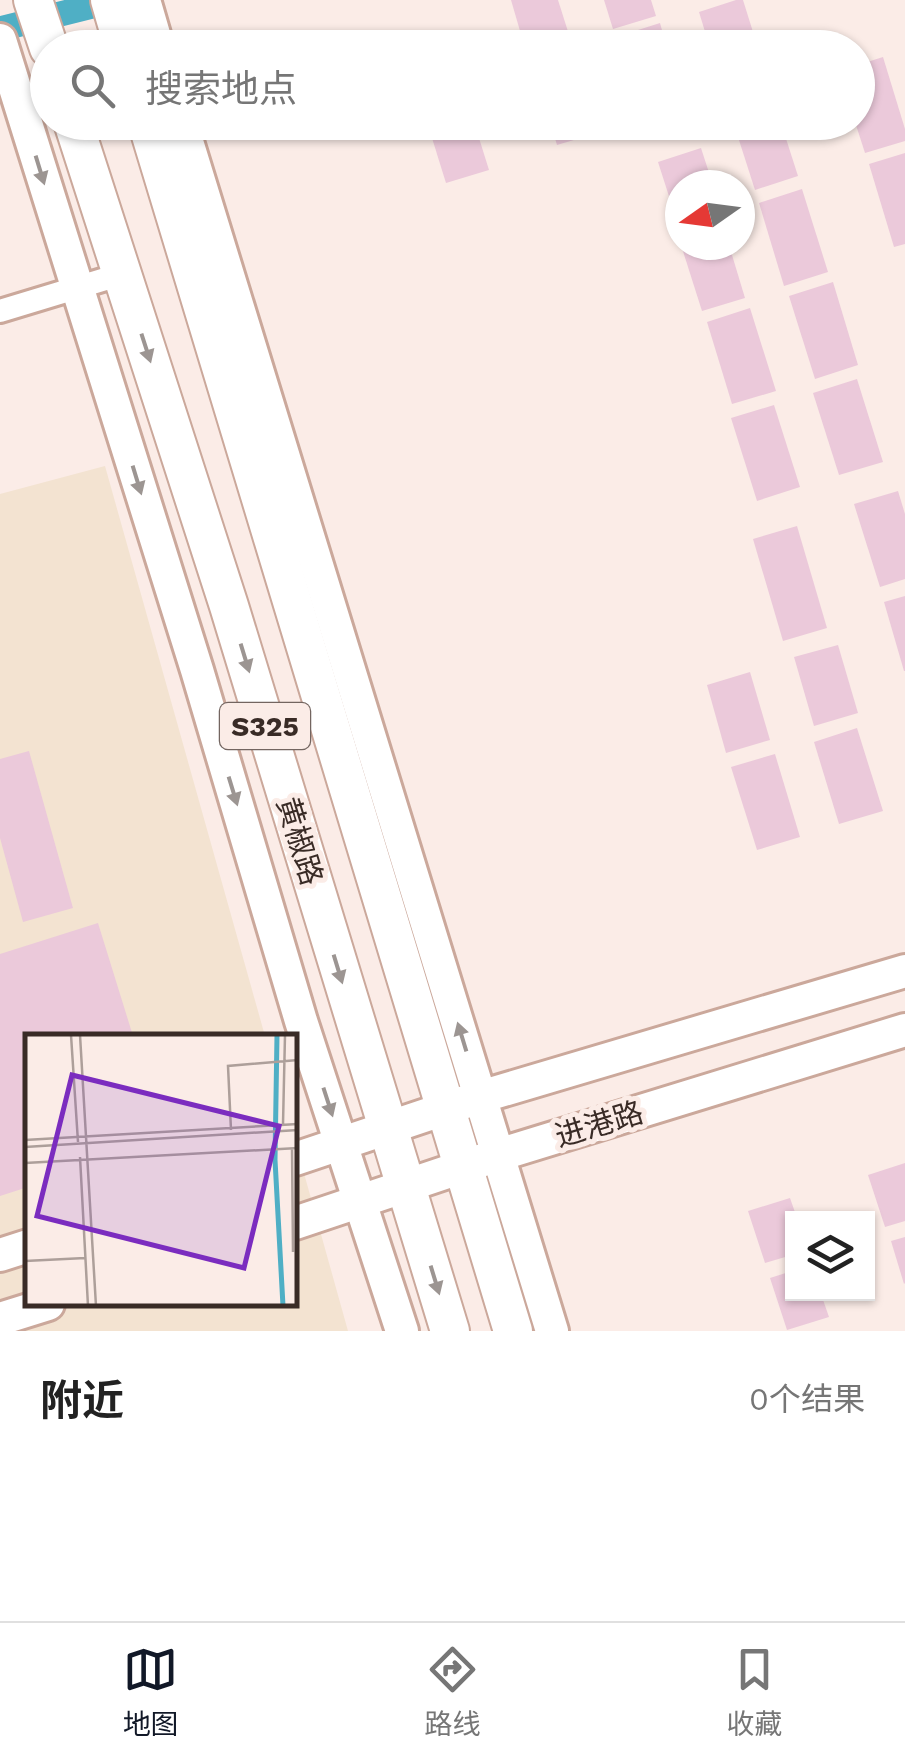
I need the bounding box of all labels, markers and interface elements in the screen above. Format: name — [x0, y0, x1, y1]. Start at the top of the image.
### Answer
search box — [30, 30, 875, 140]
icon: search — [65, 58, 120, 113]
text: 搜索地点 — [145, 67, 297, 111]
one-way arrow — [33, 156, 48, 186]
north arrow — [665, 170, 755, 260]
one-way arrow — [140, 334, 155, 364]
one-way arrow — [131, 466, 146, 496]
one-way arrow — [238, 643, 253, 674]
road number: S325 — [220, 703, 310, 749]
one-way arrow — [226, 776, 241, 807]
street label: 黄椒路 — [270, 793, 330, 889]
one-way arrow — [331, 955, 346, 985]
one-way arrow — [454, 1021, 469, 1052]
inset map — [25, 1034, 298, 1306]
one-way arrow — [321, 1087, 336, 1117]
street label: 进港路 — [551, 1094, 647, 1154]
map controls — [785, 1211, 875, 1301]
button: layers — [785, 1211, 875, 1301]
one-way arrow — [428, 1265, 443, 1296]
text: 附近 — [40, 1376, 124, 1425]
text: 0个结果 — [749, 1380, 865, 1418]
tab: 地图 — [123, 1642, 179, 1742]
tab: 路线 — [424, 1642, 480, 1742]
tab: 收藏 — [726, 1642, 782, 1742]

